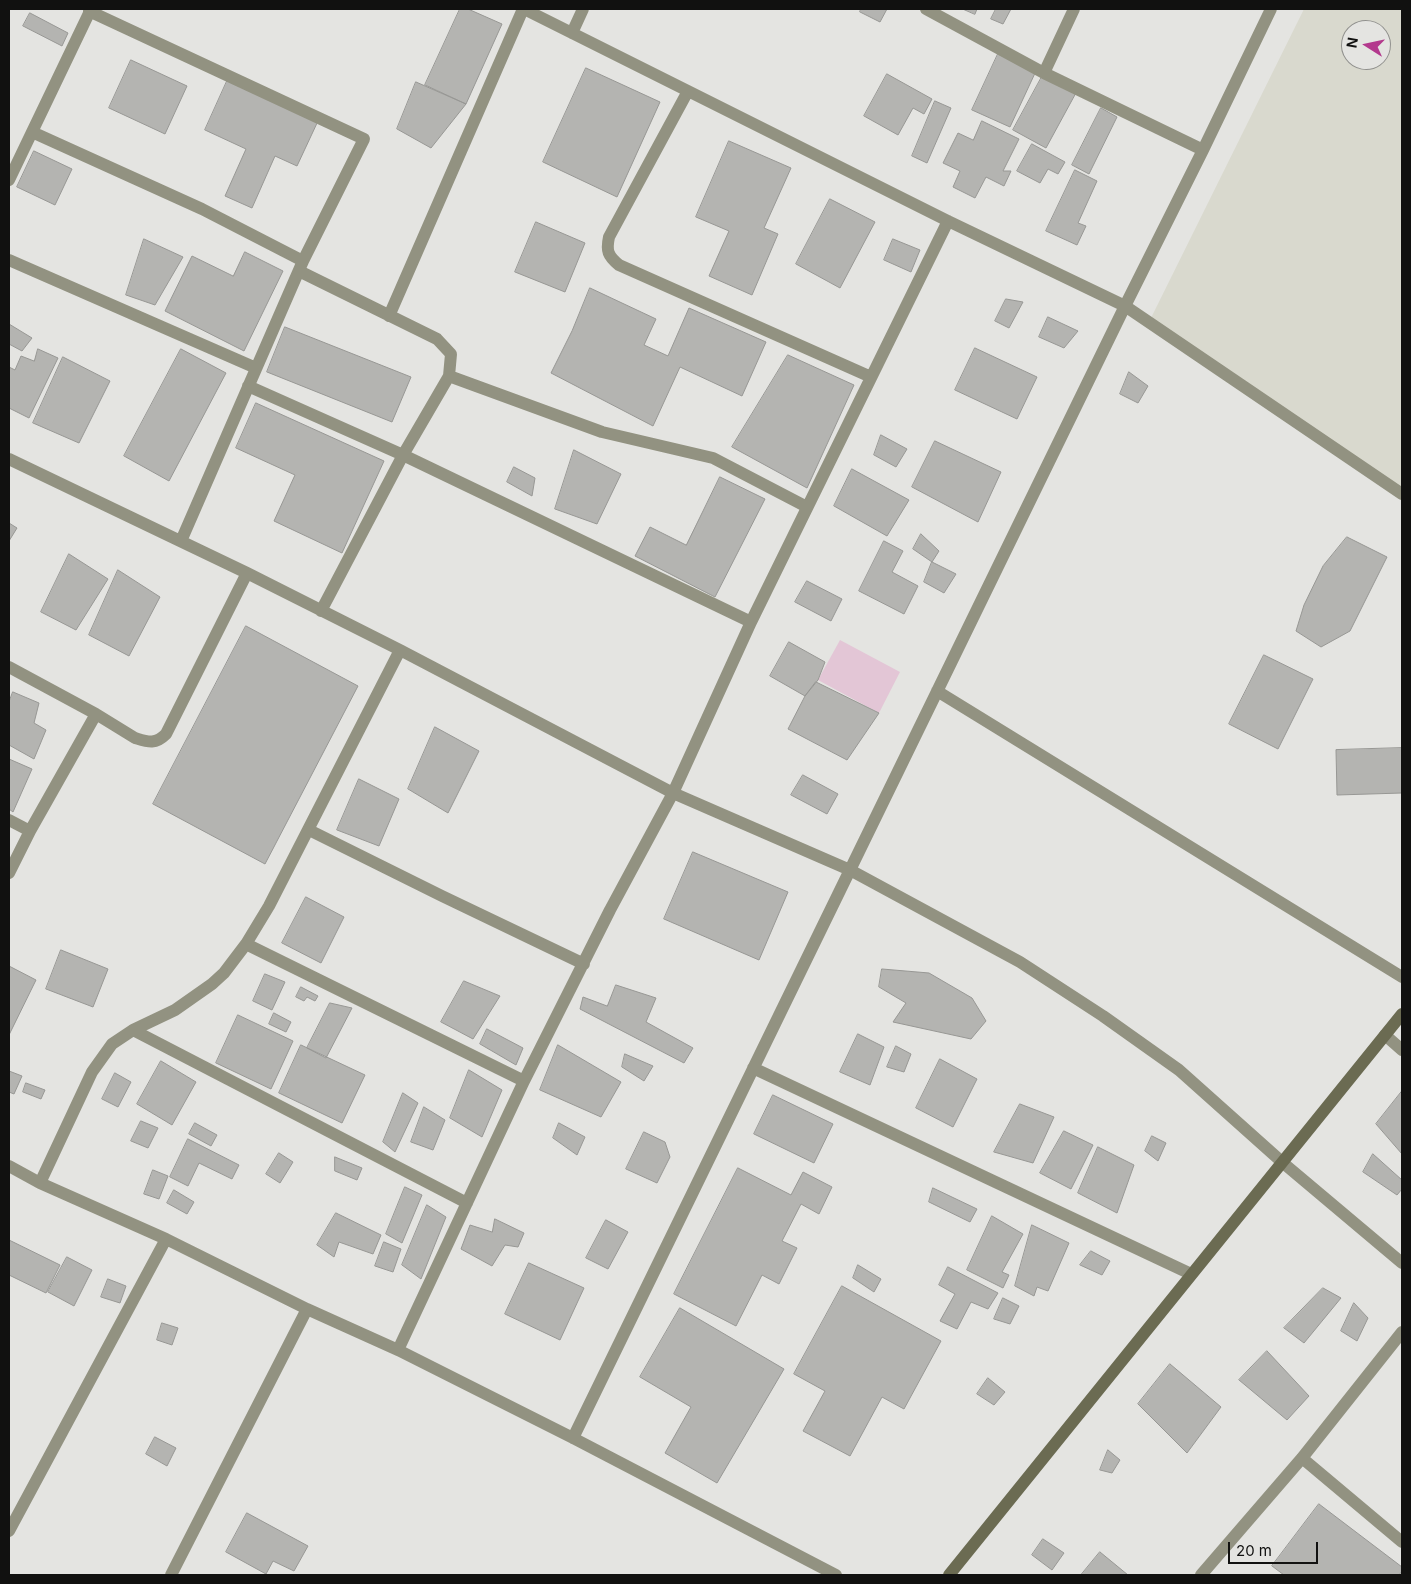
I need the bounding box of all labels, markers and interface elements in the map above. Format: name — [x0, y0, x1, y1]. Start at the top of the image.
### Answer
north arrow — [1341, 20, 1391, 70]
text: N — [1342, 36, 1361, 49]
scale bar — [1231, 1532, 1321, 1564]
text: 20 m — [1236, 1541, 1272, 1560]

